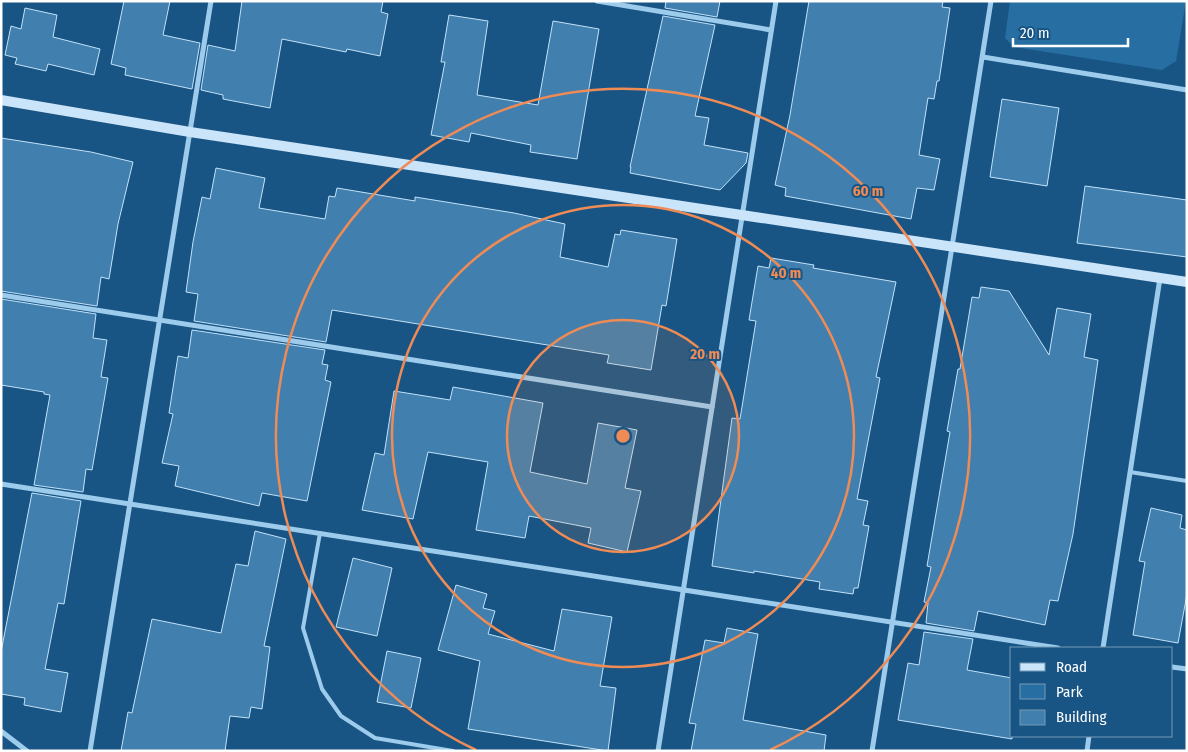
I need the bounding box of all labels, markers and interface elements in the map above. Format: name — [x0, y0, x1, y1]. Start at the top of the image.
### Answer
scale bar — [1013, 15, 1128, 47]
text: 20 m — [1020, 24, 1050, 42]
text: 60 m — [853, 182, 883, 200]
text: 40 m — [771, 264, 801, 282]
text: 20 m — [689, 345, 720, 363]
centre of rings — [614, 427, 632, 445]
legend — [1010, 647, 1173, 737]
text: Road — [1056, 658, 1087, 676]
text: Park — [1056, 683, 1083, 701]
text: Building — [1056, 708, 1107, 726]

